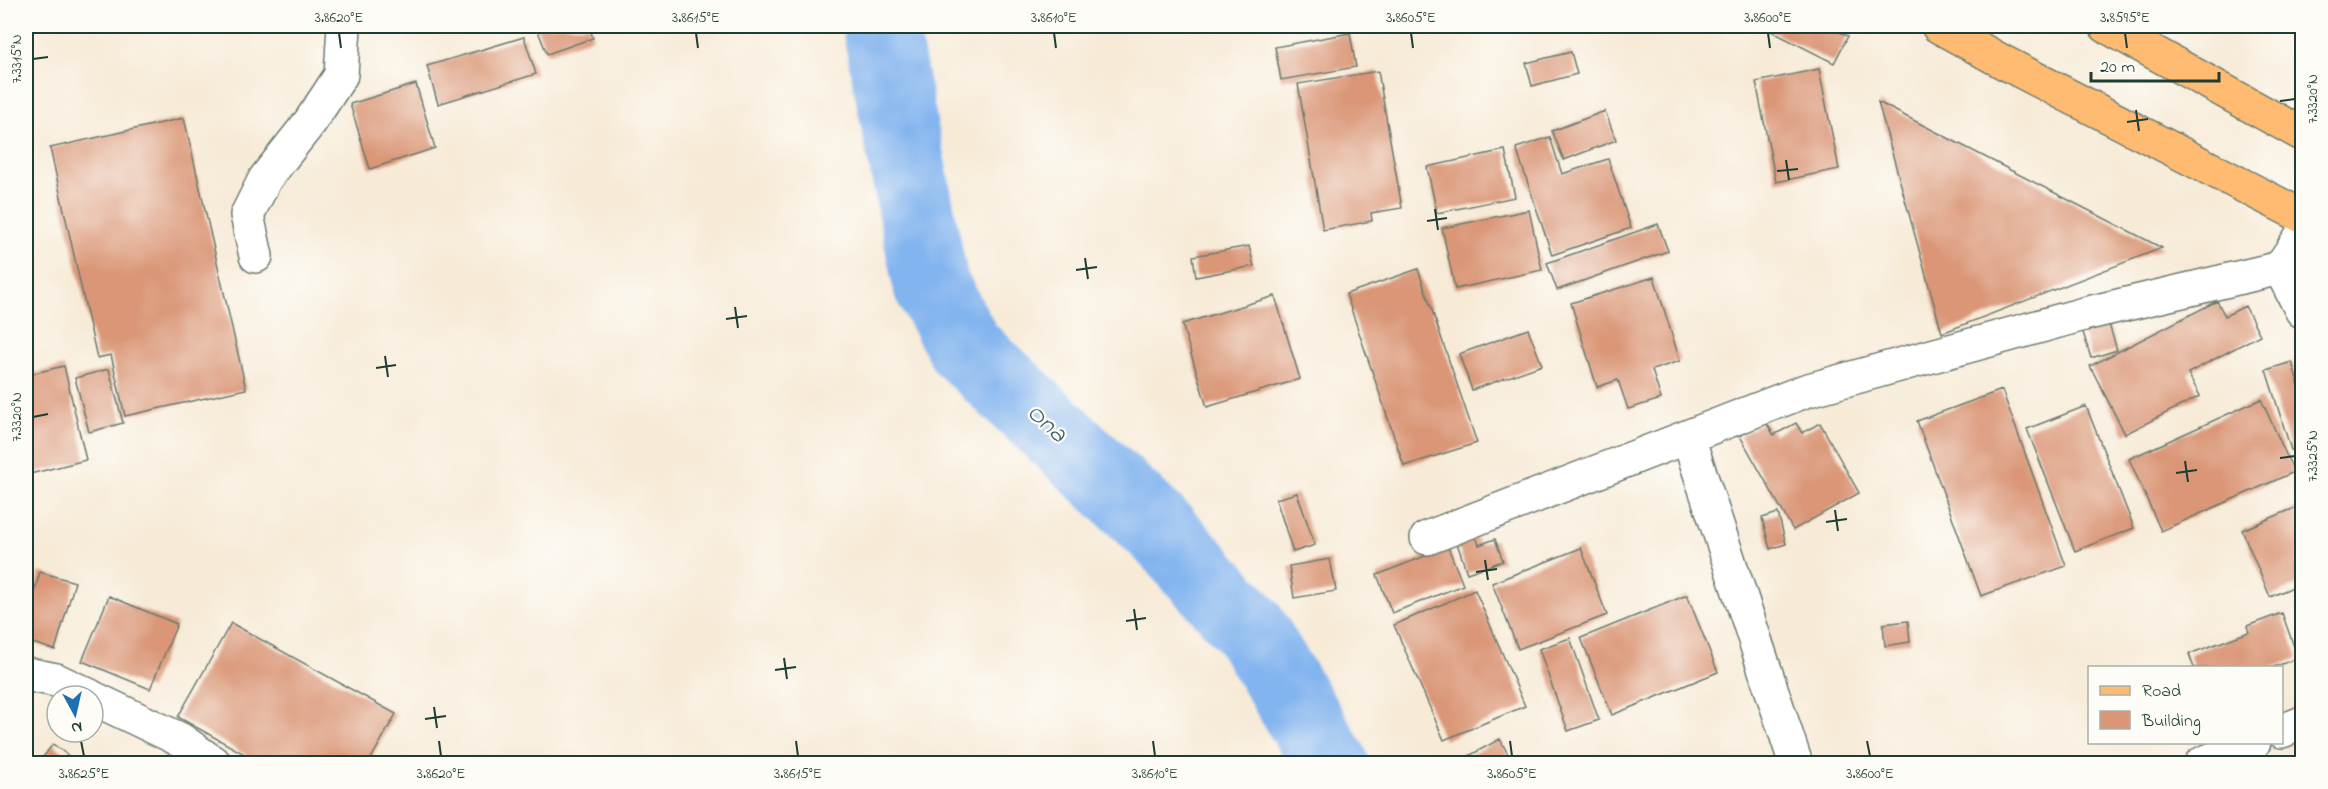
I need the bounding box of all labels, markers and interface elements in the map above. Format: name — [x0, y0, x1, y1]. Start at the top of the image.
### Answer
text: 3.8620°E — [315, 7, 363, 29]
text: 3.8615°E — [672, 7, 720, 29]
text: 3.8610°E — [1031, 7, 1077, 29]
text: 3.8605°E — [1386, 7, 1436, 29]
text: 3.8600°E — [1744, 7, 1792, 29]
text: 3.8595°E — [2100, 7, 2150, 29]
text: 7.3315°N — [6, 34, 28, 84]
scale bar — [2091, 45, 2218, 83]
text: 20 m — [2100, 55, 2135, 81]
text: 7.3320°N — [2302, 74, 2324, 124]
text: 7.3320°N — [6, 392, 28, 442]
water label: Ona — [1017, 395, 1076, 454]
text: 7.3325°N — [2302, 430, 2324, 482]
legend — [2088, 666, 2283, 744]
text: Road — [2142, 679, 2181, 705]
north arrow — [45, 684, 105, 744]
text: Building — [2141, 709, 2201, 736]
text: N — [70, 714, 84, 740]
text: 3.8625°E — [59, 763, 109, 785]
text: 3.8620°E — [417, 763, 465, 785]
text: 3.8615°E — [774, 763, 822, 785]
text: 3.8610°E — [1132, 763, 1178, 785]
text: 3.8605°E — [1487, 763, 1537, 785]
text: 3.8600°E — [1846, 763, 1894, 785]

